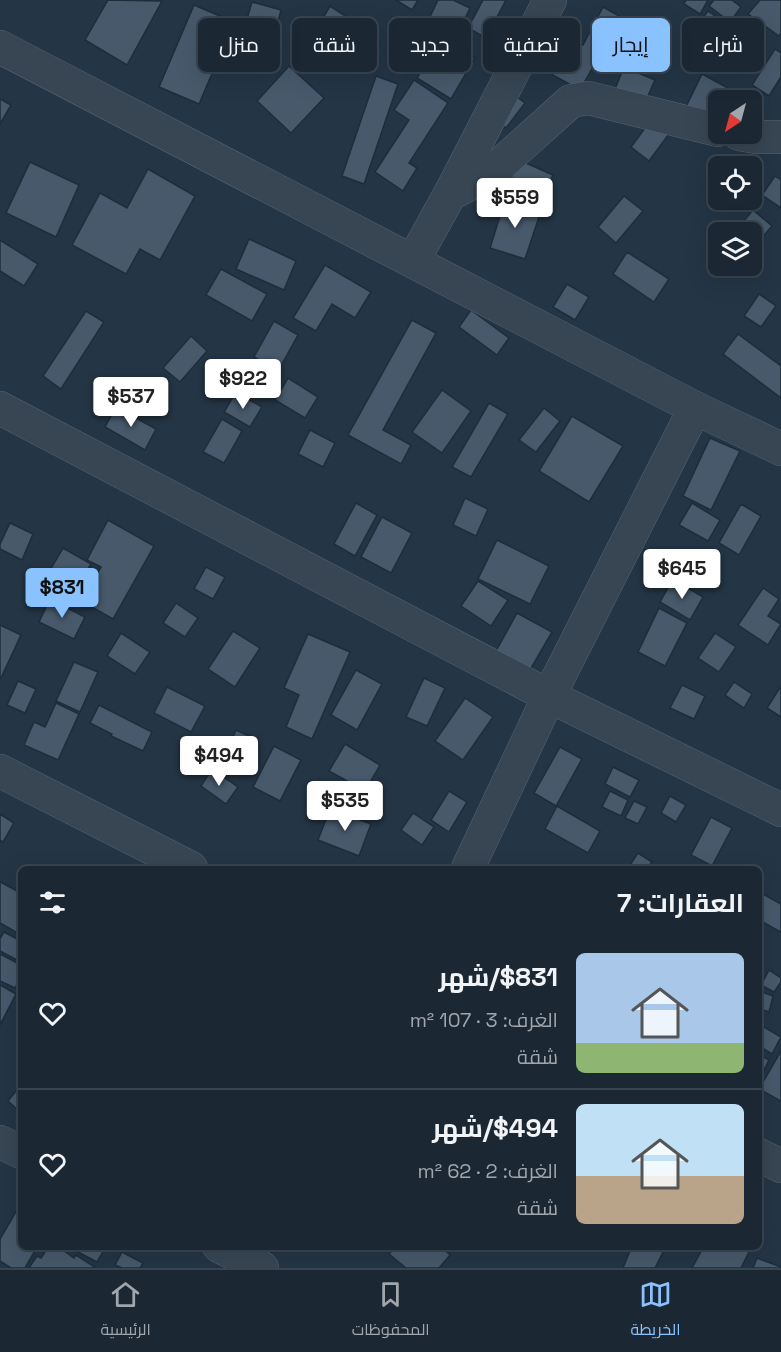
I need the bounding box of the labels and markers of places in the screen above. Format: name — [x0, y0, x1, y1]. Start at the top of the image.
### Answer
pin: $559 — [479, 178, 551, 229]
pin: $922 — [207, 359, 279, 410]
pin: $537 — [95, 377, 167, 428]
pin: $645 — [646, 549, 718, 600]
pin: $831 — [26, 568, 98, 619]
pin: $494 — [183, 736, 255, 787]
pin: $535 — [309, 781, 381, 832]

